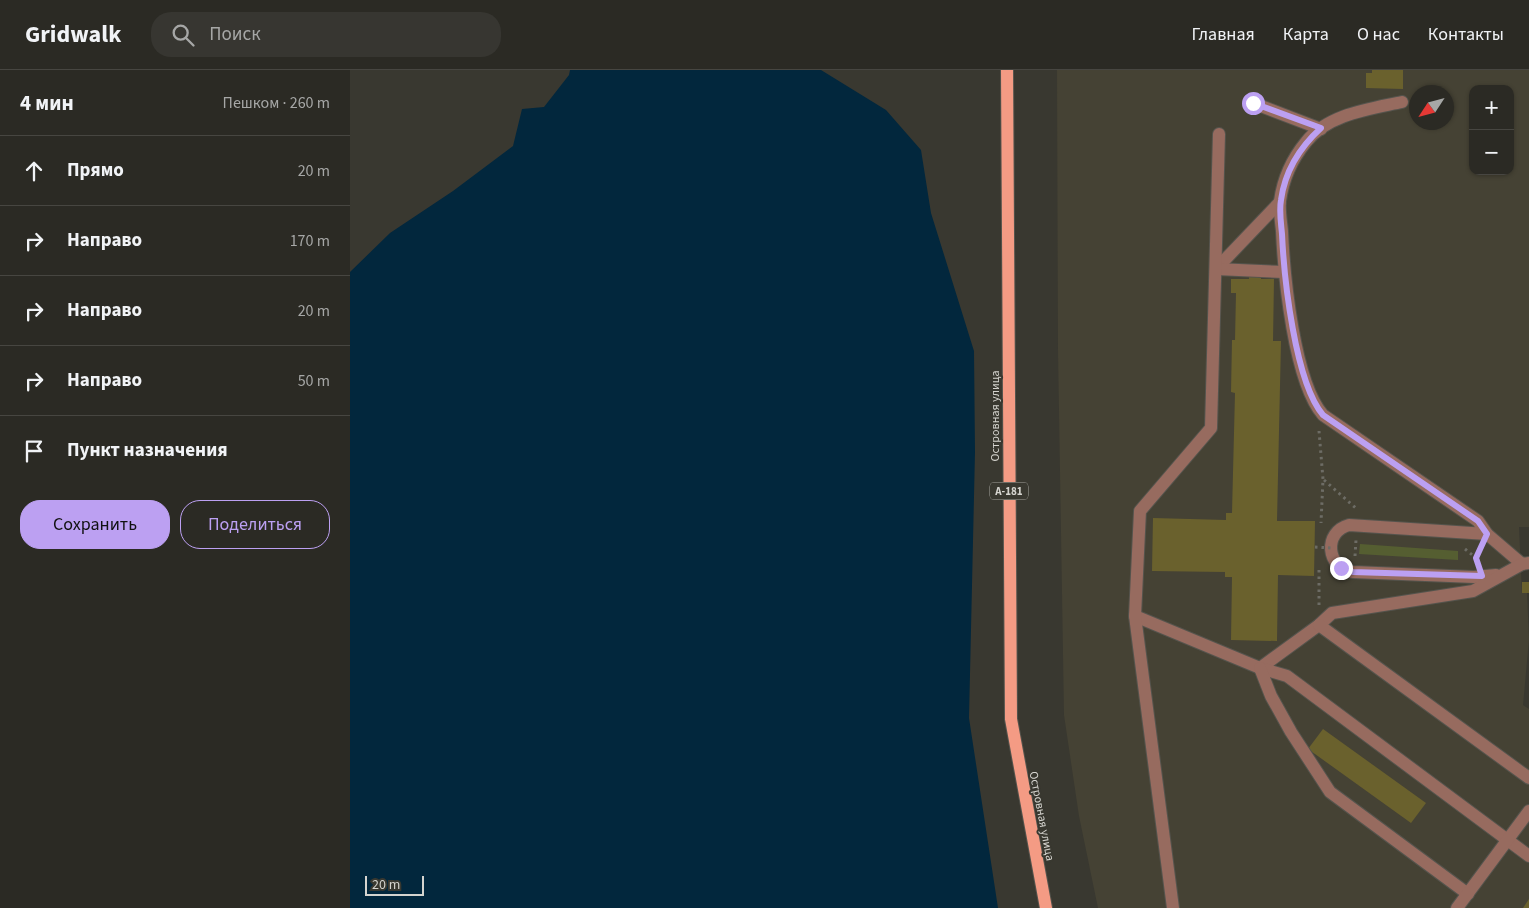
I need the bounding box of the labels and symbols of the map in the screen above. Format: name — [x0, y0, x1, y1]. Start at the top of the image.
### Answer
north arrow — [1409, 85, 1454, 130]
route start — [1242, 92, 1265, 115]
street label: Островная улица — [987, 371, 1004, 461]
road number: А-181 — [990, 482, 1028, 500]
route end — [1330, 557, 1353, 580]
street label: Островная улица — [1024, 770, 1059, 862]
scale bar — [365, 873, 424, 896]

